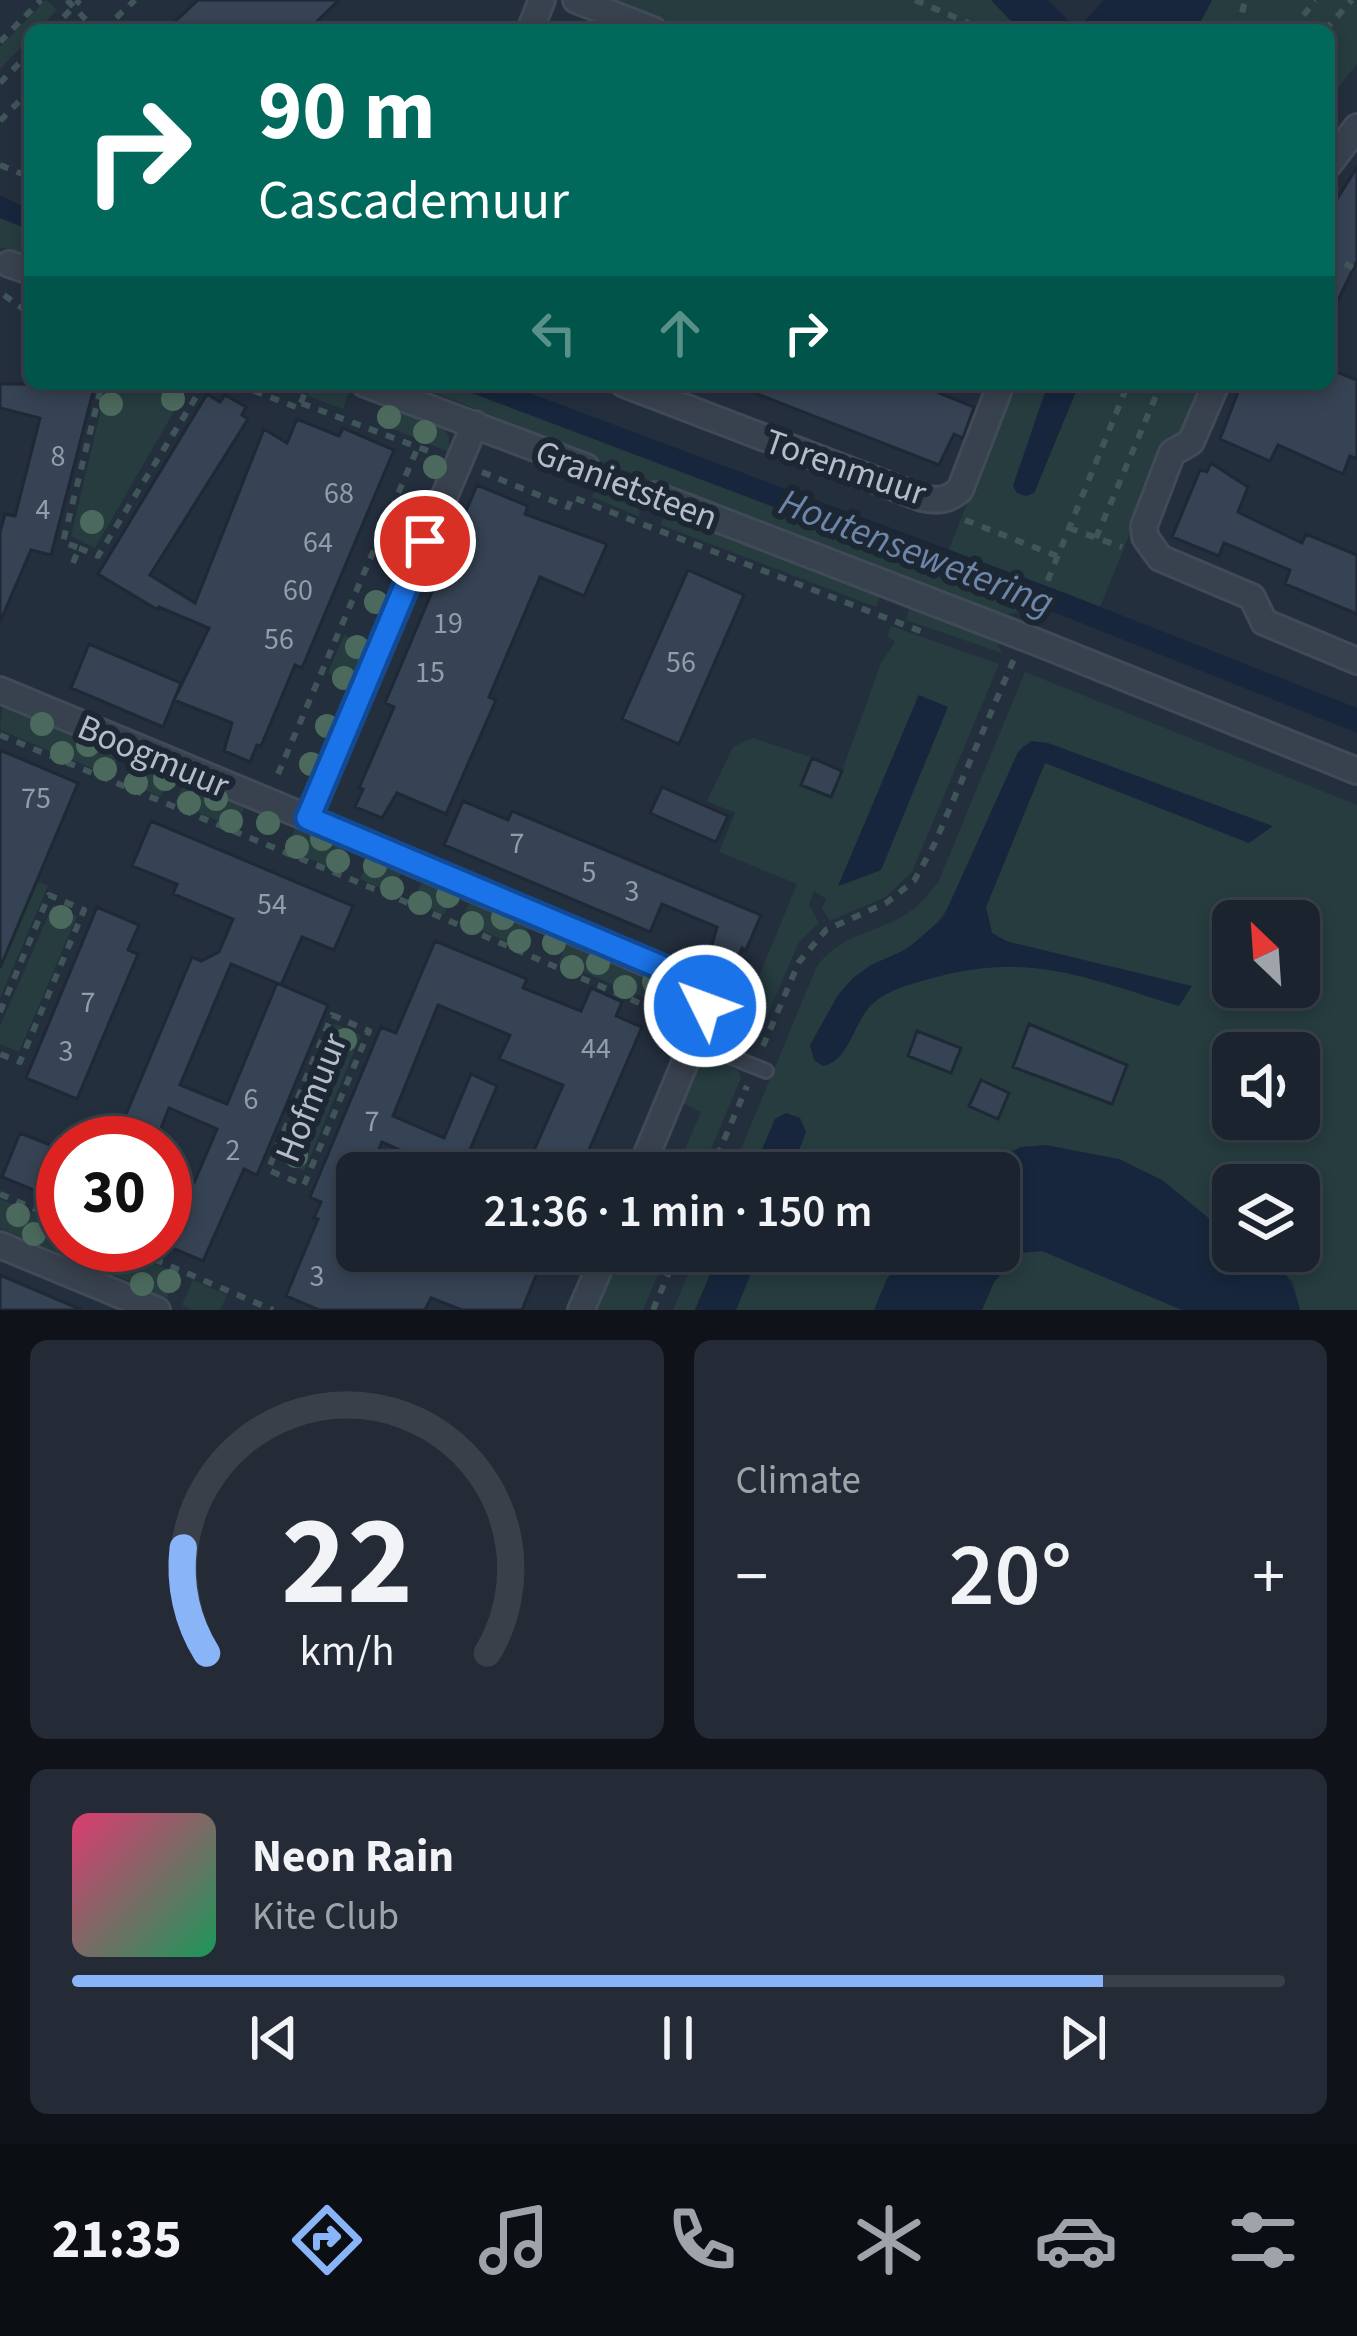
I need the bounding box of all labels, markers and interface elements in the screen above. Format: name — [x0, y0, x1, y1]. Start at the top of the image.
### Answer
text: 90 m — [258, 52, 436, 172]
icon: right — [60, 72, 216, 228]
text: Cascademuur — [258, 163, 569, 240]
icon: left — [521, 300, 587, 366]
icon: ahead — [647, 300, 713, 366]
icon: right — [773, 300, 839, 366]
street label: Torenmuur — [758, 416, 934, 519]
street label: Granietsteen — [528, 427, 725, 543]
house number: 8 — [51, 435, 65, 478]
house number: 68 — [324, 472, 354, 515]
water label: Houtensewetering — [771, 475, 1062, 631]
house number: 4 — [36, 488, 51, 531]
pin — [374, 490, 476, 592]
icon: arrive — [392, 508, 458, 574]
house number: 64 — [303, 521, 333, 564]
house number: 60 — [283, 569, 313, 612]
house number: 19 — [433, 602, 463, 645]
house number: 56 — [264, 618, 294, 661]
house number: 56 — [666, 641, 696, 684]
house number: 15 — [415, 651, 445, 694]
street label: Boogmuur — [70, 702, 237, 811]
house number: 75 — [21, 777, 51, 820]
house number: 7 — [510, 822, 524, 865]
house number: 5 — [582, 851, 596, 894]
house number: 3 — [625, 870, 639, 913]
house number: 54 — [257, 883, 287, 926]
north arrow — [1212, 900, 1320, 1008]
map controls — [1212, 900, 1320, 1272]
position arrow — [642, 943, 768, 1069]
house number: 7 — [81, 981, 95, 1024]
street label: Hofmuur — [262, 1025, 360, 1170]
house number: 44 — [581, 1027, 611, 1070]
house number: 3 — [59, 1030, 73, 1073]
button: sound — [1212, 1032, 1320, 1140]
house number: 6 — [244, 1078, 258, 1121]
house number: 7 — [365, 1100, 379, 1143]
speed limit sign: 30 — [36, 1116, 192, 1272]
house number: 2 — [226, 1129, 240, 1172]
button: layers — [1212, 1164, 1320, 1272]
text: 21:36 · 1 min · 150 m — [484, 1180, 872, 1244]
house number: 3 — [310, 1255, 324, 1298]
text: Climate — [736, 1453, 861, 1509]
text: 22 — [281, 1474, 413, 1652]
text: 20° — [948, 1512, 1072, 1640]
text: − — [736, 1530, 768, 1624]
text: + — [1252, 1530, 1285, 1624]
text: km/h — [299, 1620, 394, 1681]
text: Neon Rain — [252, 1825, 454, 1889]
text: Kite Club — [252, 1889, 399, 1945]
icon: previous — [241, 2005, 307, 2071]
icon: pause — [645, 2005, 711, 2071]
icon: next — [1050, 2005, 1116, 2071]
icon: directions — [285, 2198, 369, 2282]
icon: music — [472, 2198, 556, 2282]
icon: phone — [660, 2198, 744, 2282]
icon: climate — [847, 2198, 931, 2282]
icon: car — [1034, 2198, 1118, 2282]
icon: filters — [1221, 2198, 1305, 2282]
text: 21:35 — [52, 2202, 182, 2279]

